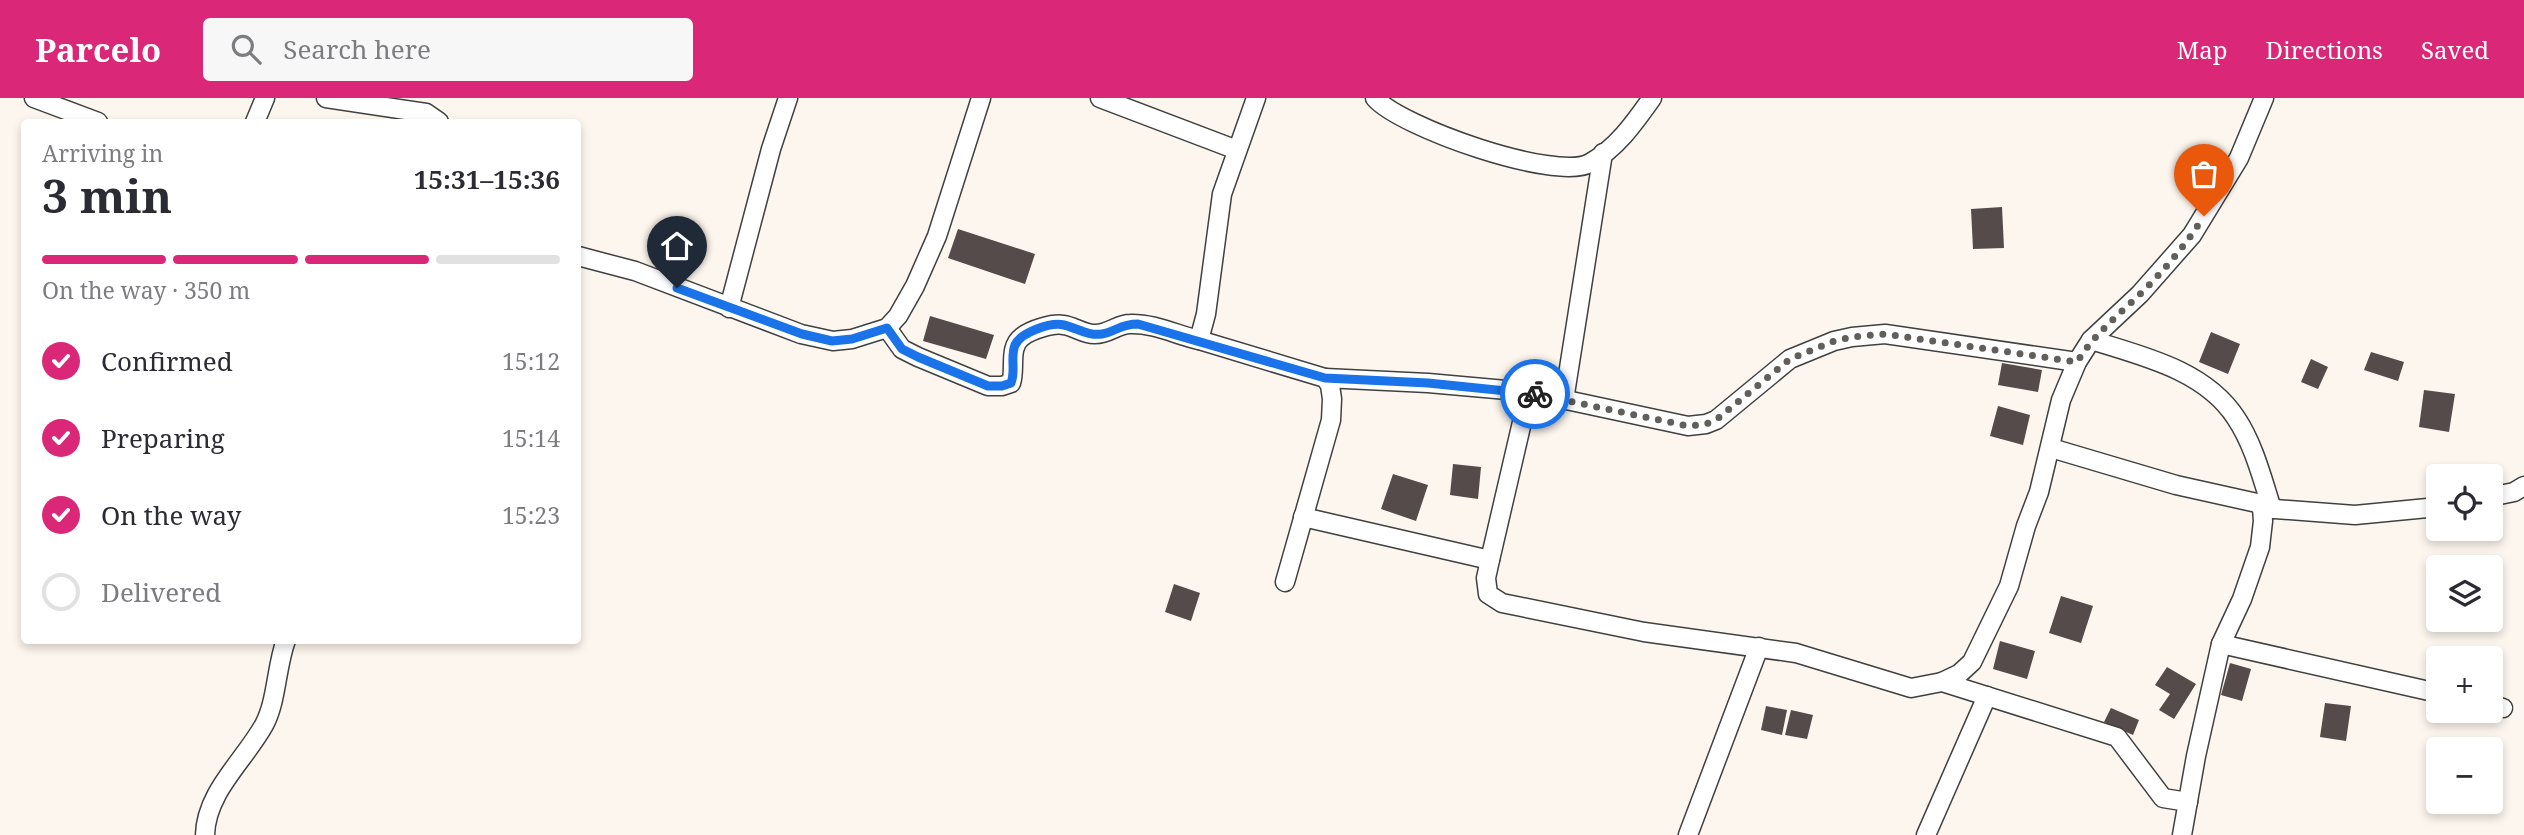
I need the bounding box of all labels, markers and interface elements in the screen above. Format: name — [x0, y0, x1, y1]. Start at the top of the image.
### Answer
search box — [203, 18, 693, 81]
text: Parcelo — [35, 27, 161, 72]
icon: search — [227, 30, 265, 68]
text: Search here — [283, 31, 431, 67]
text: Map — [2177, 33, 2228, 66]
text: Directions — [2266, 33, 2383, 66]
text: Saved — [2421, 33, 2489, 66]
text: Arriving in — [42, 137, 163, 169]
pin — [2174, 144, 2234, 216]
icon: bag — [2185, 155, 2223, 193]
text: 15:31–15:36 — [414, 161, 560, 197]
text: 3 min — [42, 164, 172, 226]
pin — [647, 216, 707, 288]
icon: home — [658, 227, 696, 265]
text: On the way · 350 m — [42, 274, 250, 306]
icon: check — [42, 342, 80, 380]
text: Confirmed — [101, 343, 233, 379]
text: 15:12 — [502, 345, 560, 377]
courier — [1500, 359, 1570, 429]
icon: bike — [1516, 375, 1554, 413]
icon: check — [42, 419, 80, 457]
text: Preparing — [101, 420, 225, 456]
text: 15:14 — [502, 422, 560, 454]
map controls — [2426, 464, 2503, 814]
button: locate — [2426, 464, 2503, 541]
icon: check — [42, 496, 80, 534]
text: On the way — [101, 497, 241, 533]
text: 15:23 — [502, 499, 560, 531]
button: layers — [2426, 555, 2503, 632]
text: Delivered — [101, 574, 221, 610]
button: + — [2426, 646, 2503, 723]
button: − — [2426, 737, 2503, 814]

